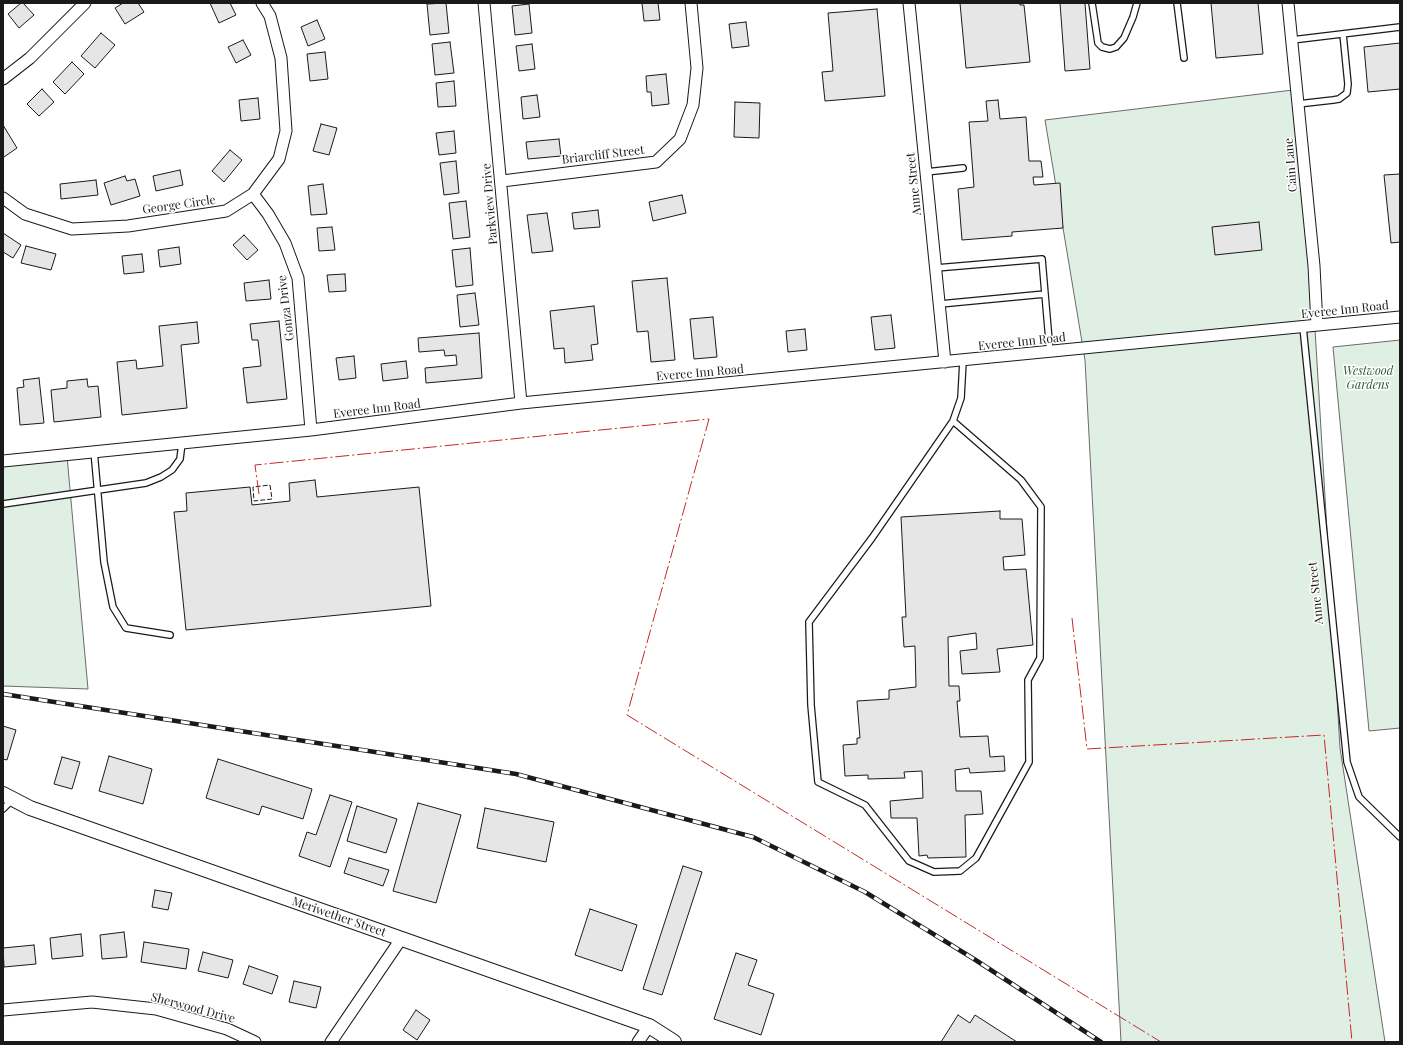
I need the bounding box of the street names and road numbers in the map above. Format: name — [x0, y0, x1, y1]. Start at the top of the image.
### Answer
street label: Cain Lane — [1281, 137, 1301, 193]
street label: Briarcliff Street — [561, 143, 645, 167]
street label: Anne Street — [904, 152, 924, 216]
street label: Parkview Drive — [479, 163, 501, 245]
street label: George Circle — [141, 193, 217, 217]
street label: Gonza Drive — [275, 274, 297, 342]
street label: Everee Inn Road — [1300, 298, 1390, 322]
street label: Everee Inn Road — [977, 330, 1067, 354]
street label: Everee Inn Road — [656, 362, 744, 384]
street label: Everee Inn Road — [332, 396, 422, 422]
street label: Anne Street — [1306, 561, 1326, 625]
street label: Meriwether Street — [290, 894, 388, 940]
street label: Sherwood Drive — [149, 990, 237, 1026]

